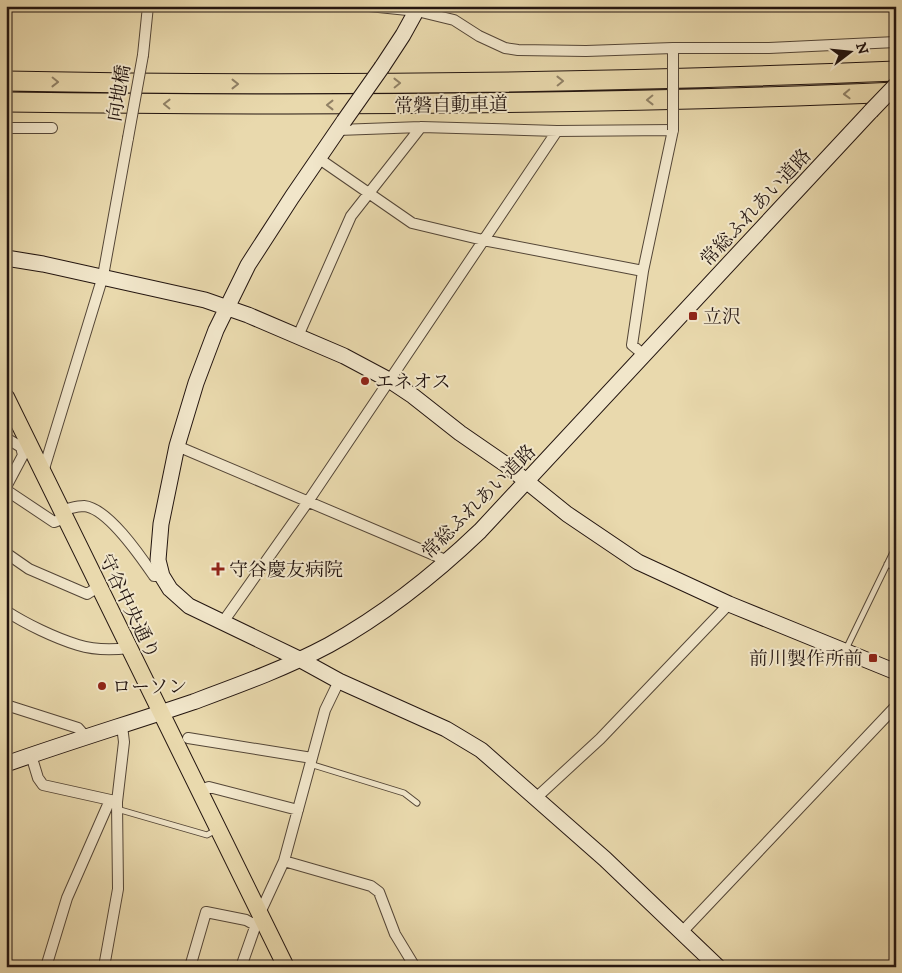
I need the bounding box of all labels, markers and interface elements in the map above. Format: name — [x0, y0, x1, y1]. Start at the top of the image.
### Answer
north arrow — [824, 28, 874, 78]
text: N — [851, 41, 872, 57]
street label: 向地橋 — [103, 63, 136, 123]
one-way arrow — [556, 76, 564, 86]
one-way arrow — [52, 77, 59, 87]
one-way arrow — [231, 78, 239, 89]
one-way arrow — [394, 78, 402, 88]
one-way arrow — [843, 89, 851, 100]
street label: 常磐自動車道 — [394, 93, 508, 118]
one-way arrow — [645, 95, 653, 105]
one-way arrow — [163, 99, 170, 109]
one-way arrow — [325, 100, 333, 110]
street label: 常総ふれあい道路 — [696, 145, 816, 271]
place label: 立沢 — [703, 306, 741, 329]
marker: 立沢 — [687, 310, 699, 322]
place label: エネオス — [375, 371, 451, 394]
marker: エネオス — [359, 375, 371, 387]
street label: 常総ふれあい道路 — [417, 440, 541, 564]
street label: 守谷中央通り — [93, 550, 164, 663]
place label: 守谷慶友病院 — [229, 559, 343, 582]
marker: 守谷慶友病院 — [211, 562, 225, 576]
place label: 前川製作所前 — [749, 648, 863, 671]
marker: 前川製作所前 — [867, 652, 879, 664]
place label: ローソン — [112, 676, 187, 699]
marker: ローソン — [96, 680, 108, 692]

